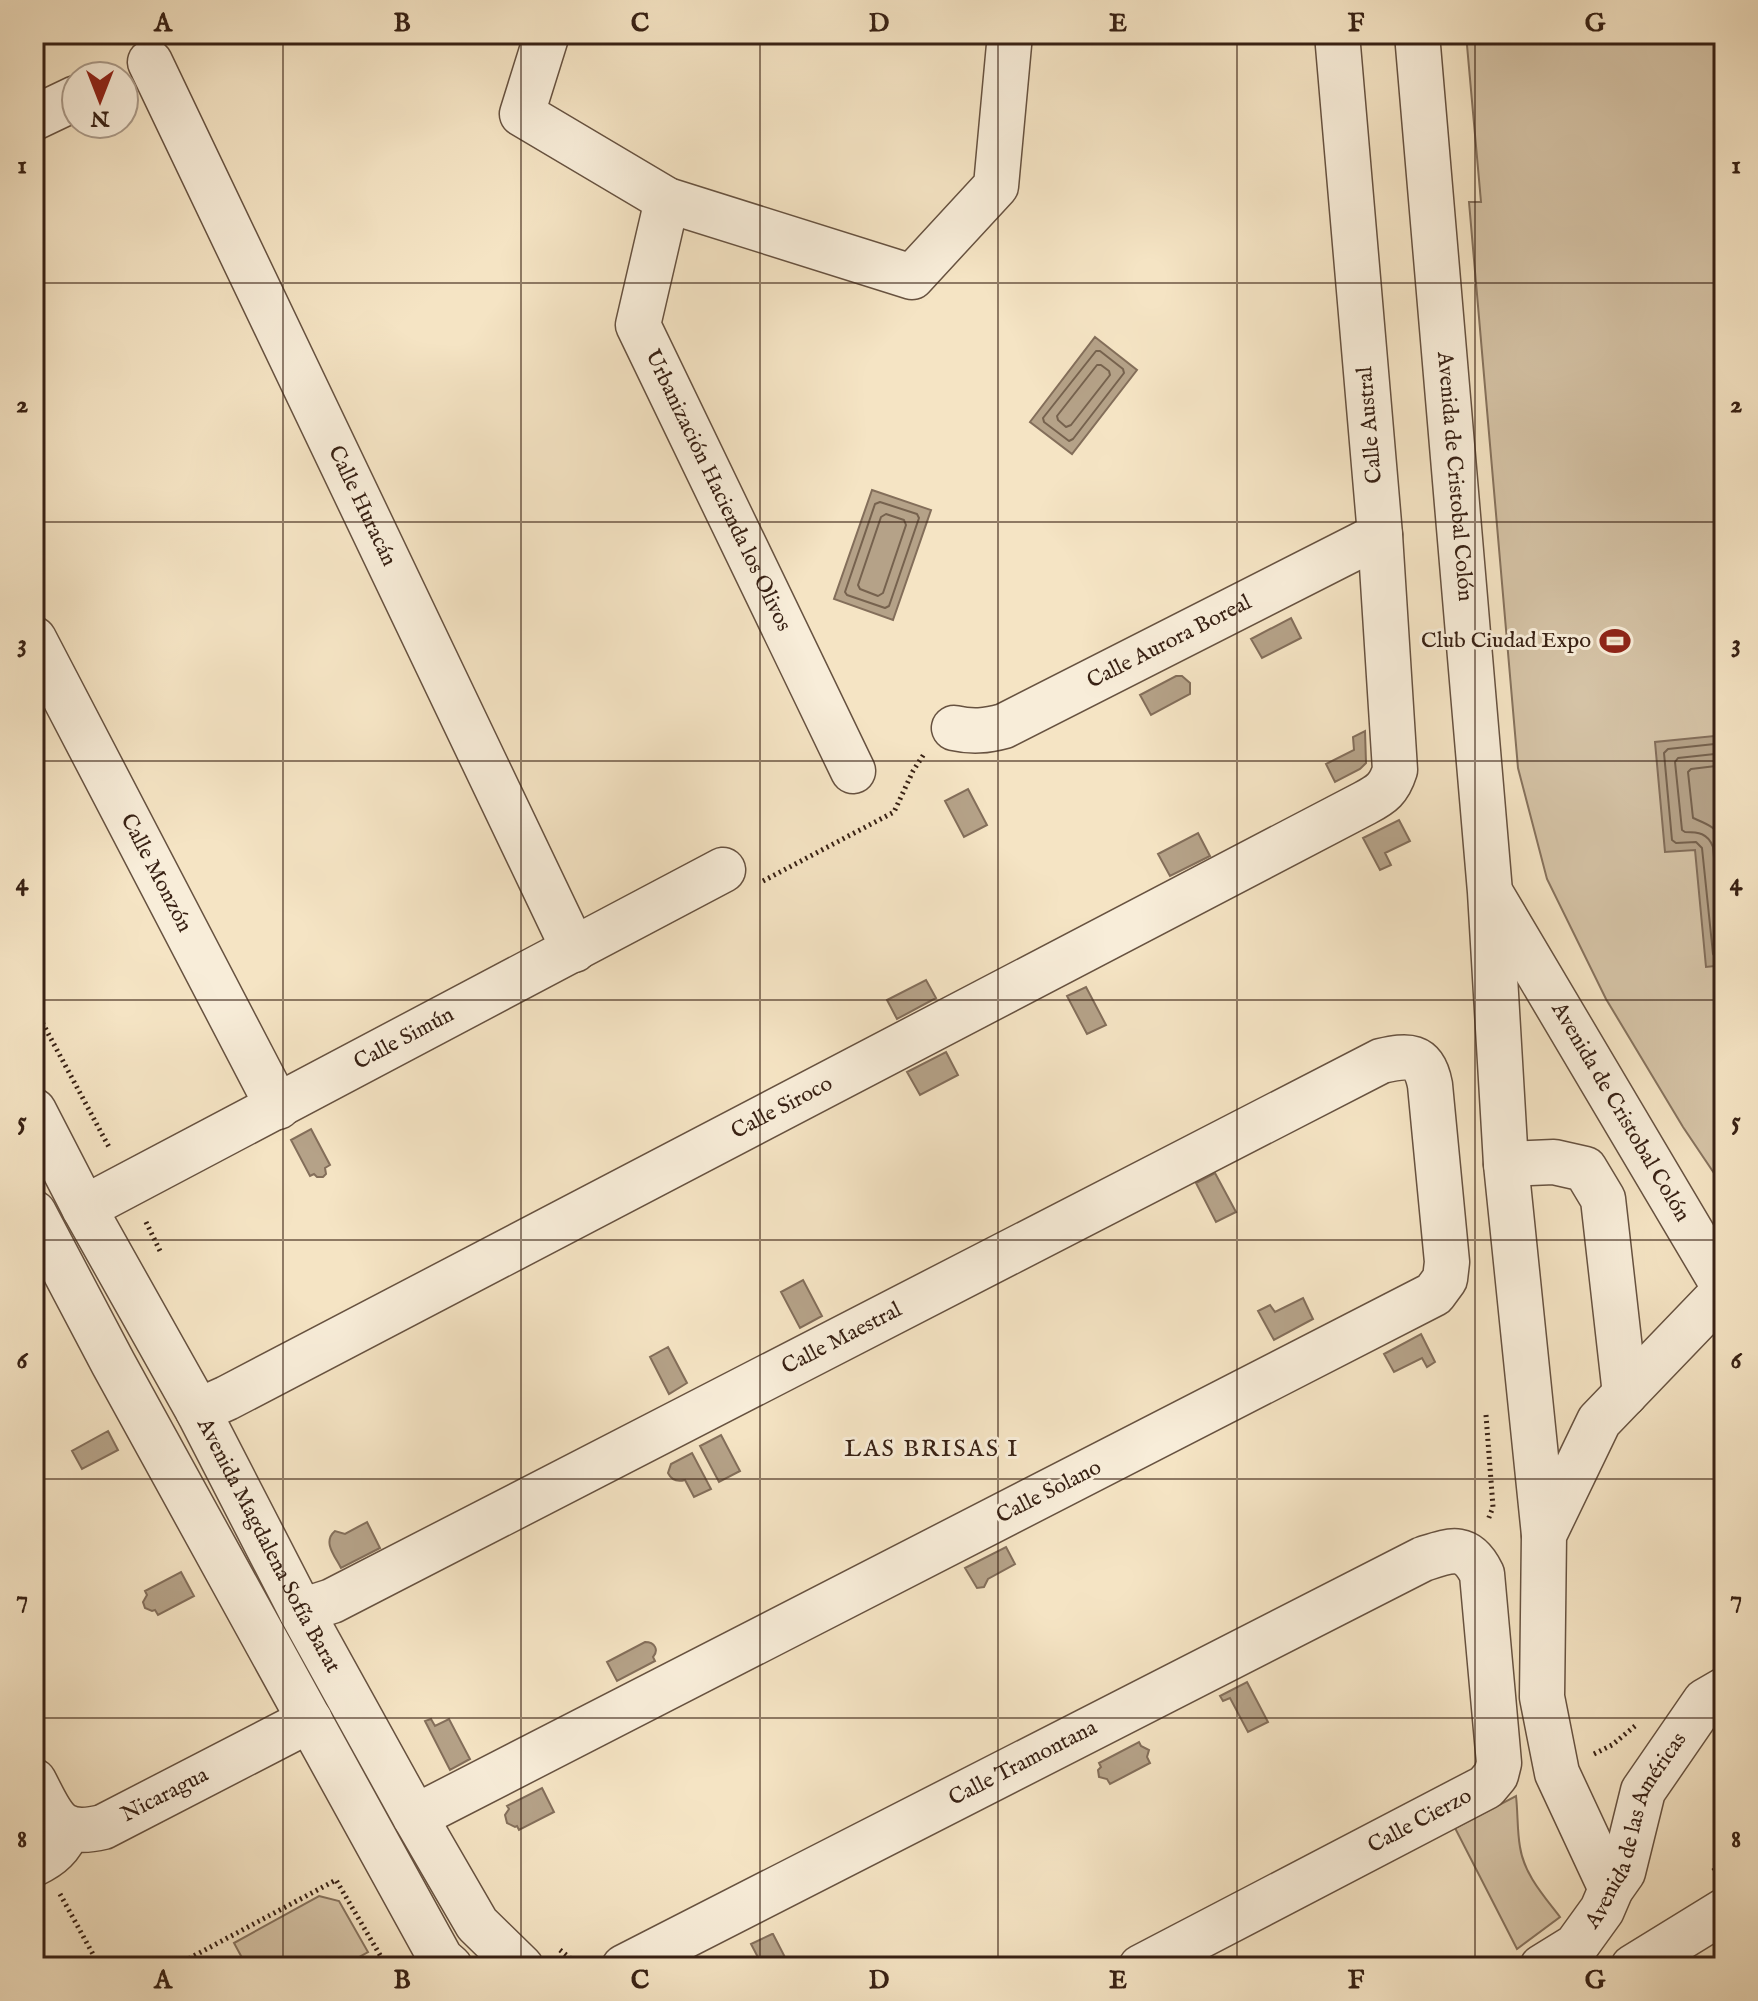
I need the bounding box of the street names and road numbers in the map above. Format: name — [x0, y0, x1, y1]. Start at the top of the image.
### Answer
street label: Urbanización Hacienda los Olivos — [638, 345, 798, 636]
street label: Avenida de Cristobal Colón — [1430, 350, 1479, 603]
street label: Calle Austral — [1351, 365, 1389, 485]
street label: Calle Huracán — [321, 441, 403, 571]
street label: Calle Aurora Boreal — [1082, 589, 1256, 695]
street label: Calle Monzón — [114, 809, 199, 937]
street label: Avenida de Cristobal Colón — [1544, 996, 1696, 1227]
street label: Calle Simún — [349, 1001, 459, 1077]
street label: Calle Siroco — [726, 1070, 838, 1146]
street label: Calle Maestral — [777, 1296, 907, 1381]
street label: Avenida Magdalena Sofía Barat — [190, 1413, 347, 1678]
street label: Calle Solano — [992, 1454, 1106, 1530]
street label: Calle Tramontana — [944, 1714, 1102, 1813]
street label: Avenida de las Américas — [1578, 1727, 1693, 1935]
street label: Nicaragua — [117, 1761, 213, 1829]
street label: Calle Cierzo — [1363, 1782, 1477, 1860]

